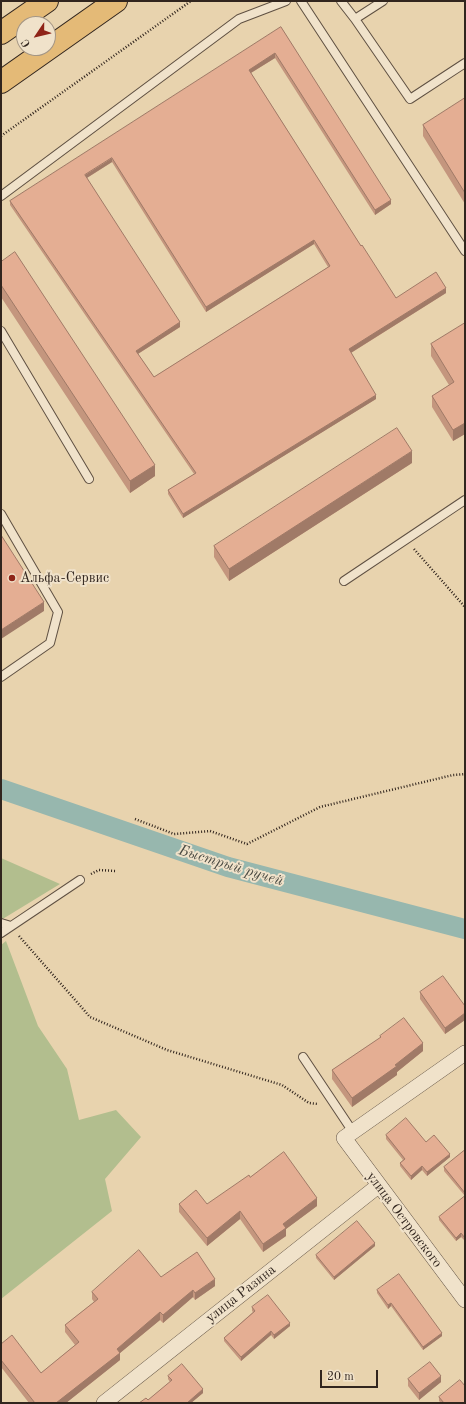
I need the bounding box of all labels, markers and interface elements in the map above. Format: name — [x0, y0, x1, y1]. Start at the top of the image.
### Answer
north arrow — [16, 16, 56, 56]
text: С — [20, 36, 33, 49]
place label: Альфа-Сервис — [20, 570, 109, 586]
marker: Альфа-Сервис — [7, 573, 17, 583]
water label: Быстрый ручей — [177, 842, 285, 890]
street label: улица Островского — [363, 1169, 445, 1271]
street label: улица Разина — [203, 1261, 279, 1327]
scale bar — [322, 1362, 380, 1388]
text: 20 m — [327, 1371, 354, 1383]

